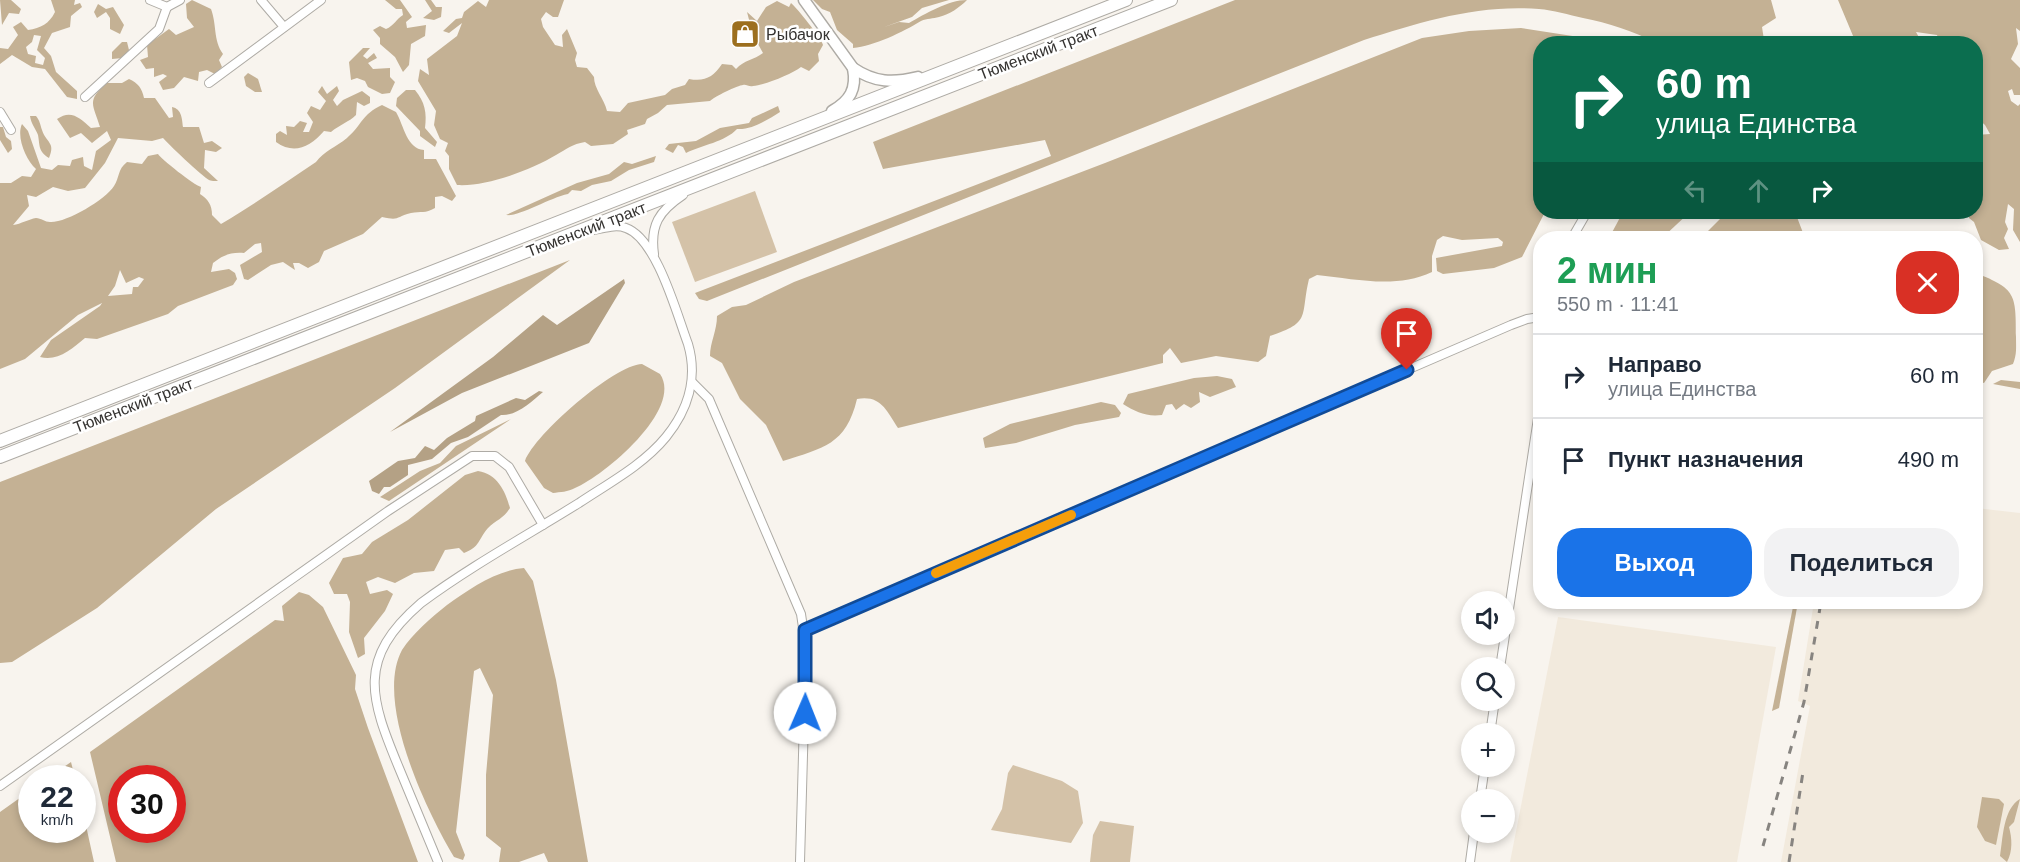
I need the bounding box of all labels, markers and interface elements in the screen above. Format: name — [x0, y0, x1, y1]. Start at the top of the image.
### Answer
shop icon: Рыбачок — [729, 18, 761, 50]
street label: Тюменский тракт — [976, 22, 1101, 83]
place label: Рыбачок — [766, 26, 831, 43]
icon: right — [1557, 60, 1635, 138]
text: 60 m — [1656, 60, 1752, 107]
text: улица Единства — [1656, 109, 1856, 139]
icon: left — [1679, 174, 1712, 207]
icon: ahead — [1742, 174, 1775, 207]
icon: right — [1805, 174, 1838, 207]
street label: Тюменский тракт — [524, 199, 649, 260]
text: 2 мин — [1557, 250, 1658, 291]
button: close — [1896, 251, 1959, 314]
text: 550 m · 11:41 — [1557, 293, 1679, 315]
pin — [1381, 308, 1432, 370]
icon: arrive — [1390, 317, 1423, 350]
text: Направо — [1608, 352, 1702, 377]
icon: right — [1557, 360, 1590, 393]
text: 60 m — [1910, 363, 1959, 388]
street label: Тюменский тракт — [71, 375, 196, 436]
text: улица Единства — [1608, 378, 1756, 400]
icon: arrive — [1557, 444, 1590, 477]
text: Пункт назначения — [1608, 447, 1804, 472]
text: 490 m — [1898, 447, 1959, 472]
button: Выход — [1557, 528, 1752, 597]
button: Поделиться — [1764, 528, 1959, 597]
map controls — [1461, 591, 1515, 843]
button: sound — [1461, 591, 1515, 645]
button: search — [1461, 657, 1515, 711]
position arrow — [773, 681, 837, 745]
button: + — [1461, 723, 1515, 777]
speed limit sign: 30 — [108, 765, 186, 843]
text: 22 — [40, 780, 74, 813]
button: − — [1461, 789, 1515, 843]
text: km/h — [41, 811, 73, 828]

